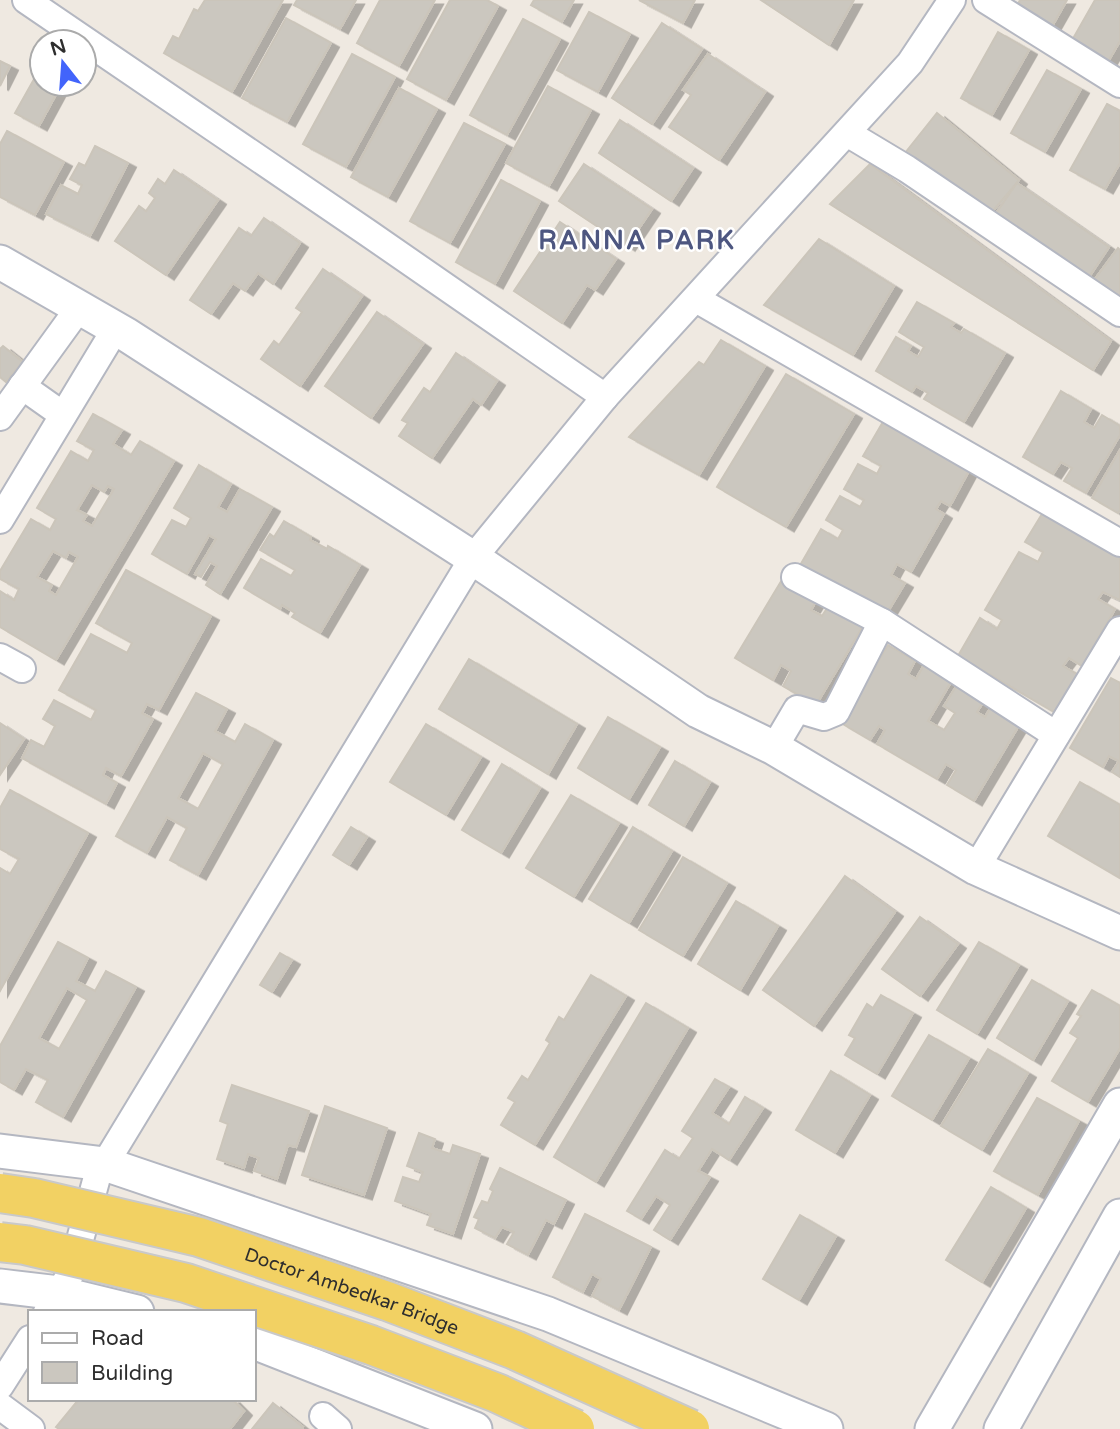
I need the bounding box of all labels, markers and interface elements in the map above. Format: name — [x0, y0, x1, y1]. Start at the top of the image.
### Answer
north arrow — [28, 28, 98, 98]
text: N — [48, 35, 69, 60]
district label: RANNA PARK — [538, 225, 736, 256]
street label: Doctor Ambedkar Bridge — [242, 1243, 462, 1340]
legend — [28, 1310, 256, 1401]
text: Road — [91, 1326, 144, 1351]
text: Building — [91, 1361, 173, 1386]

